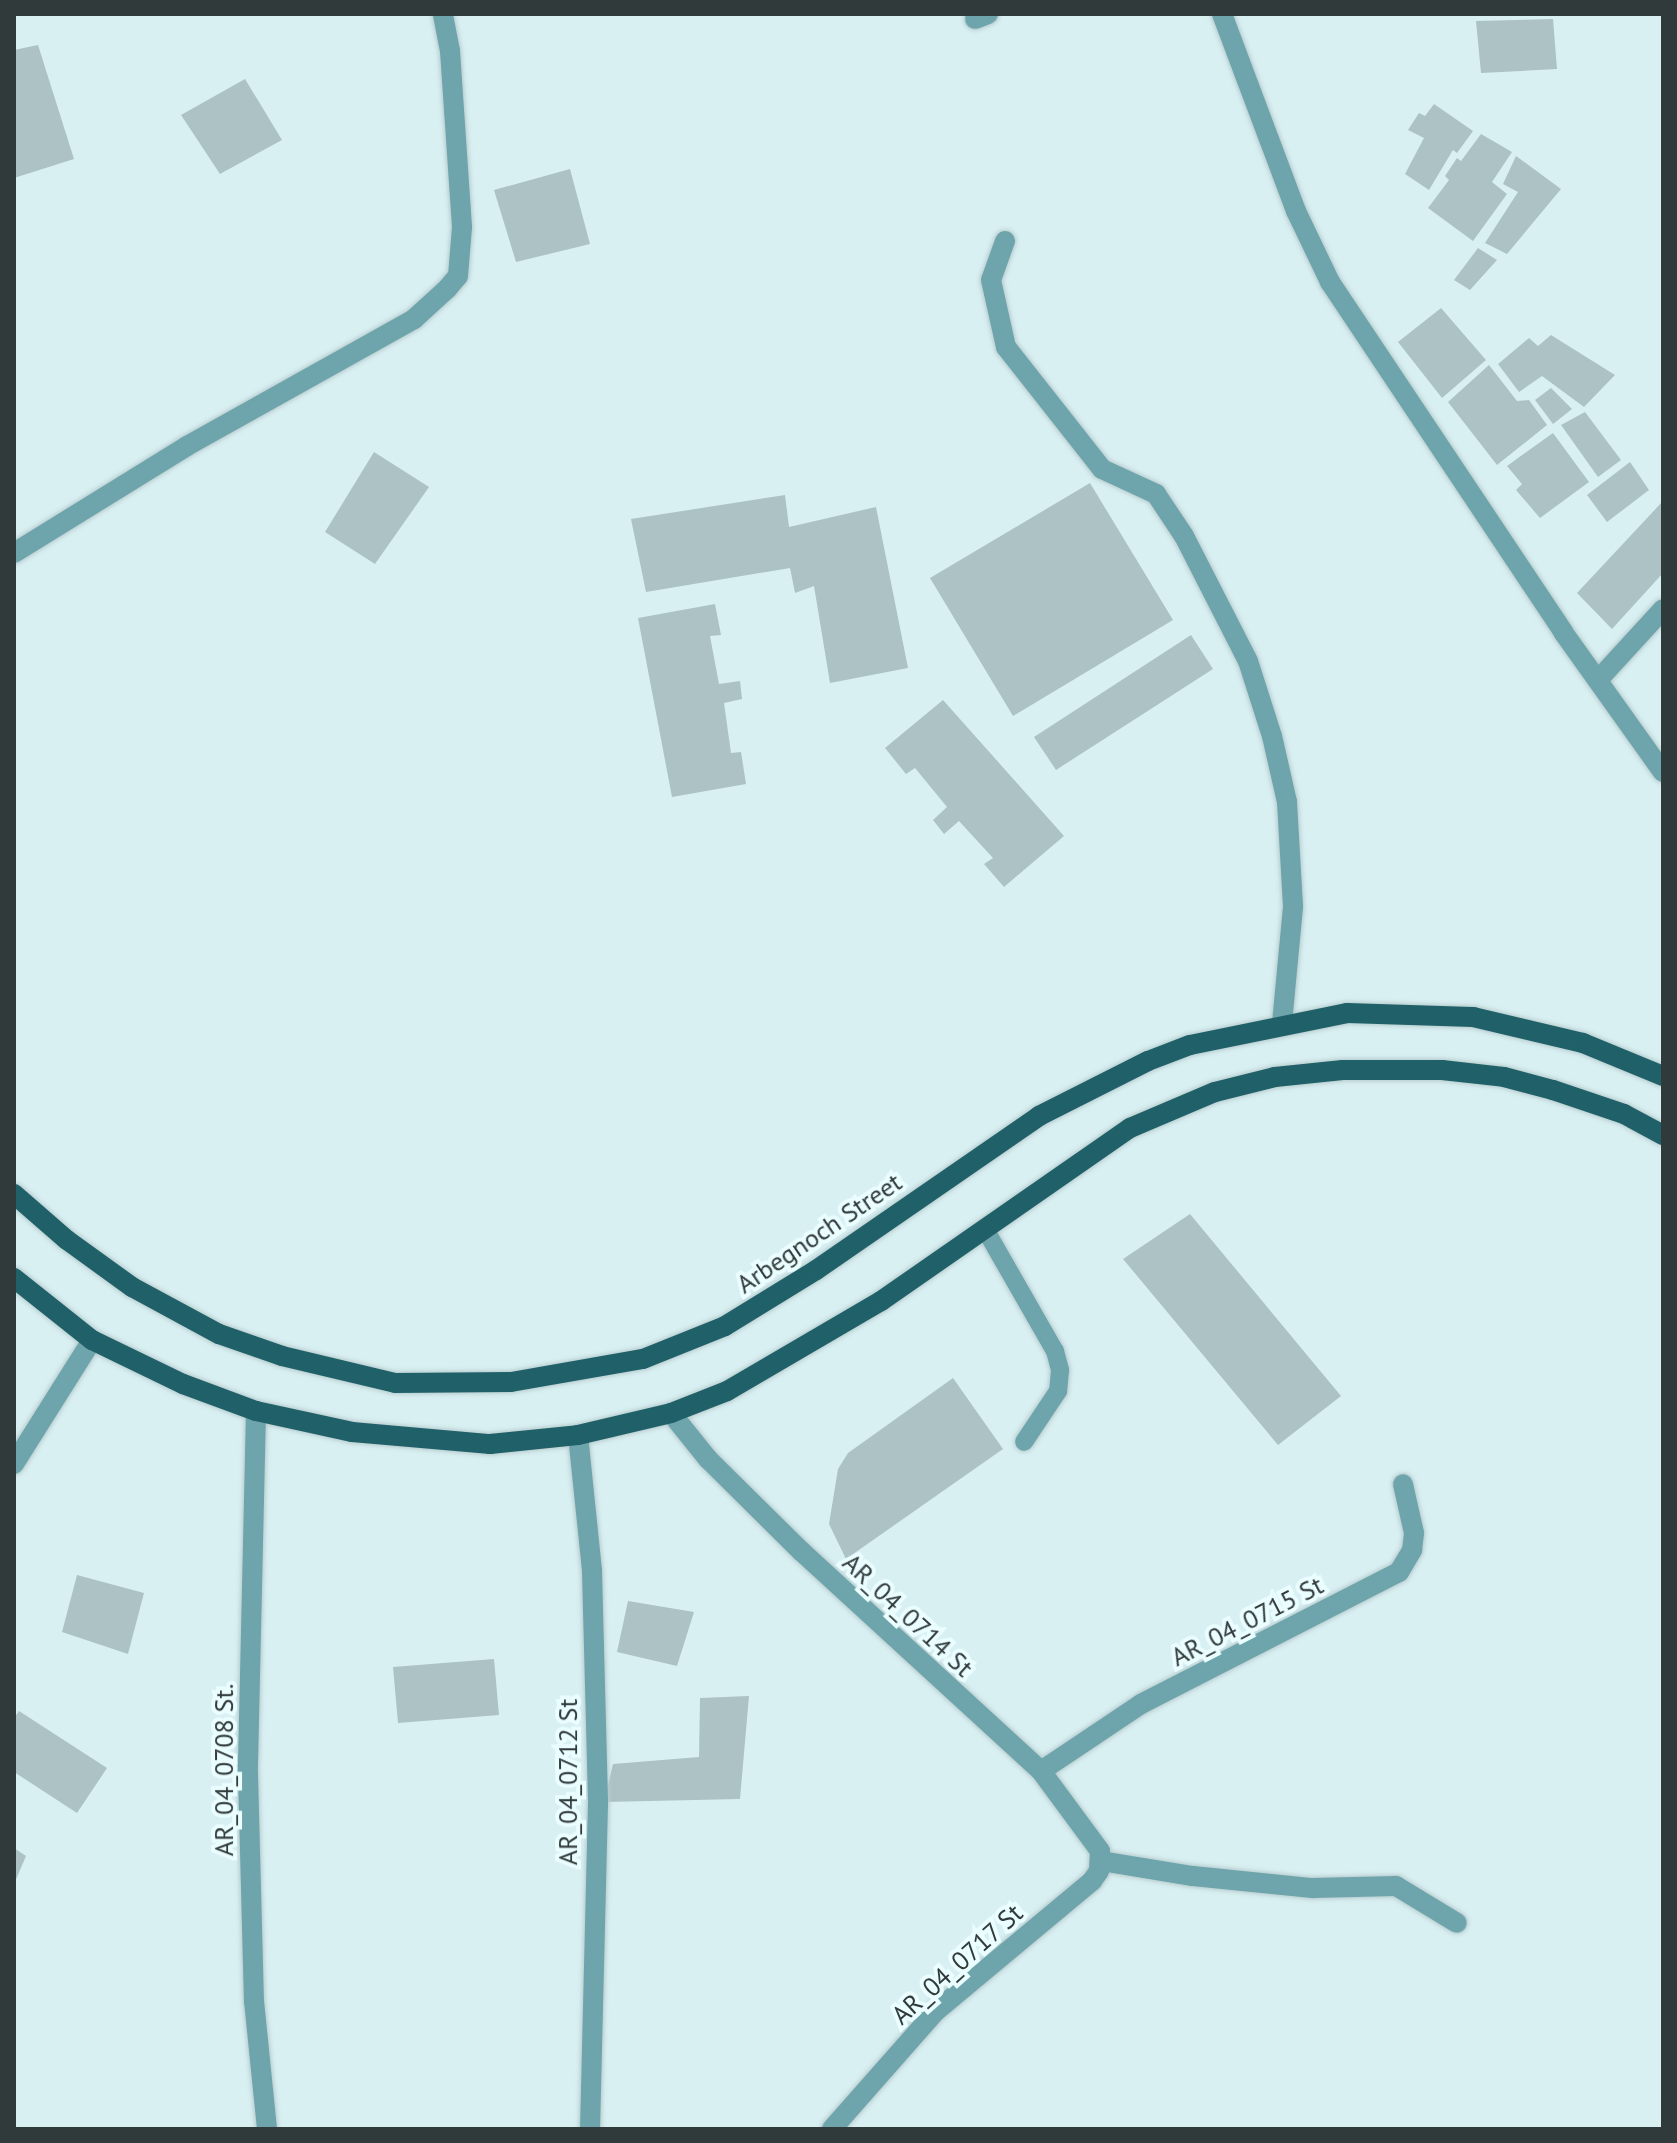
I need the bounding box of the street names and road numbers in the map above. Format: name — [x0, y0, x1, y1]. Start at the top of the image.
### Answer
street label: Arbegnoch Street — [731, 1166, 907, 1300]
street label: AR_04_0714 St — [836, 1547, 980, 1683]
street label: AR_04_0715 St — [1166, 1569, 1328, 1673]
street label: AR_04_0708 St. — [208, 1684, 240, 1856]
street label: AR_04_0712 St — [552, 1699, 584, 1865]
street label: AR_04_0717 St — [885, 1897, 1029, 2031]

